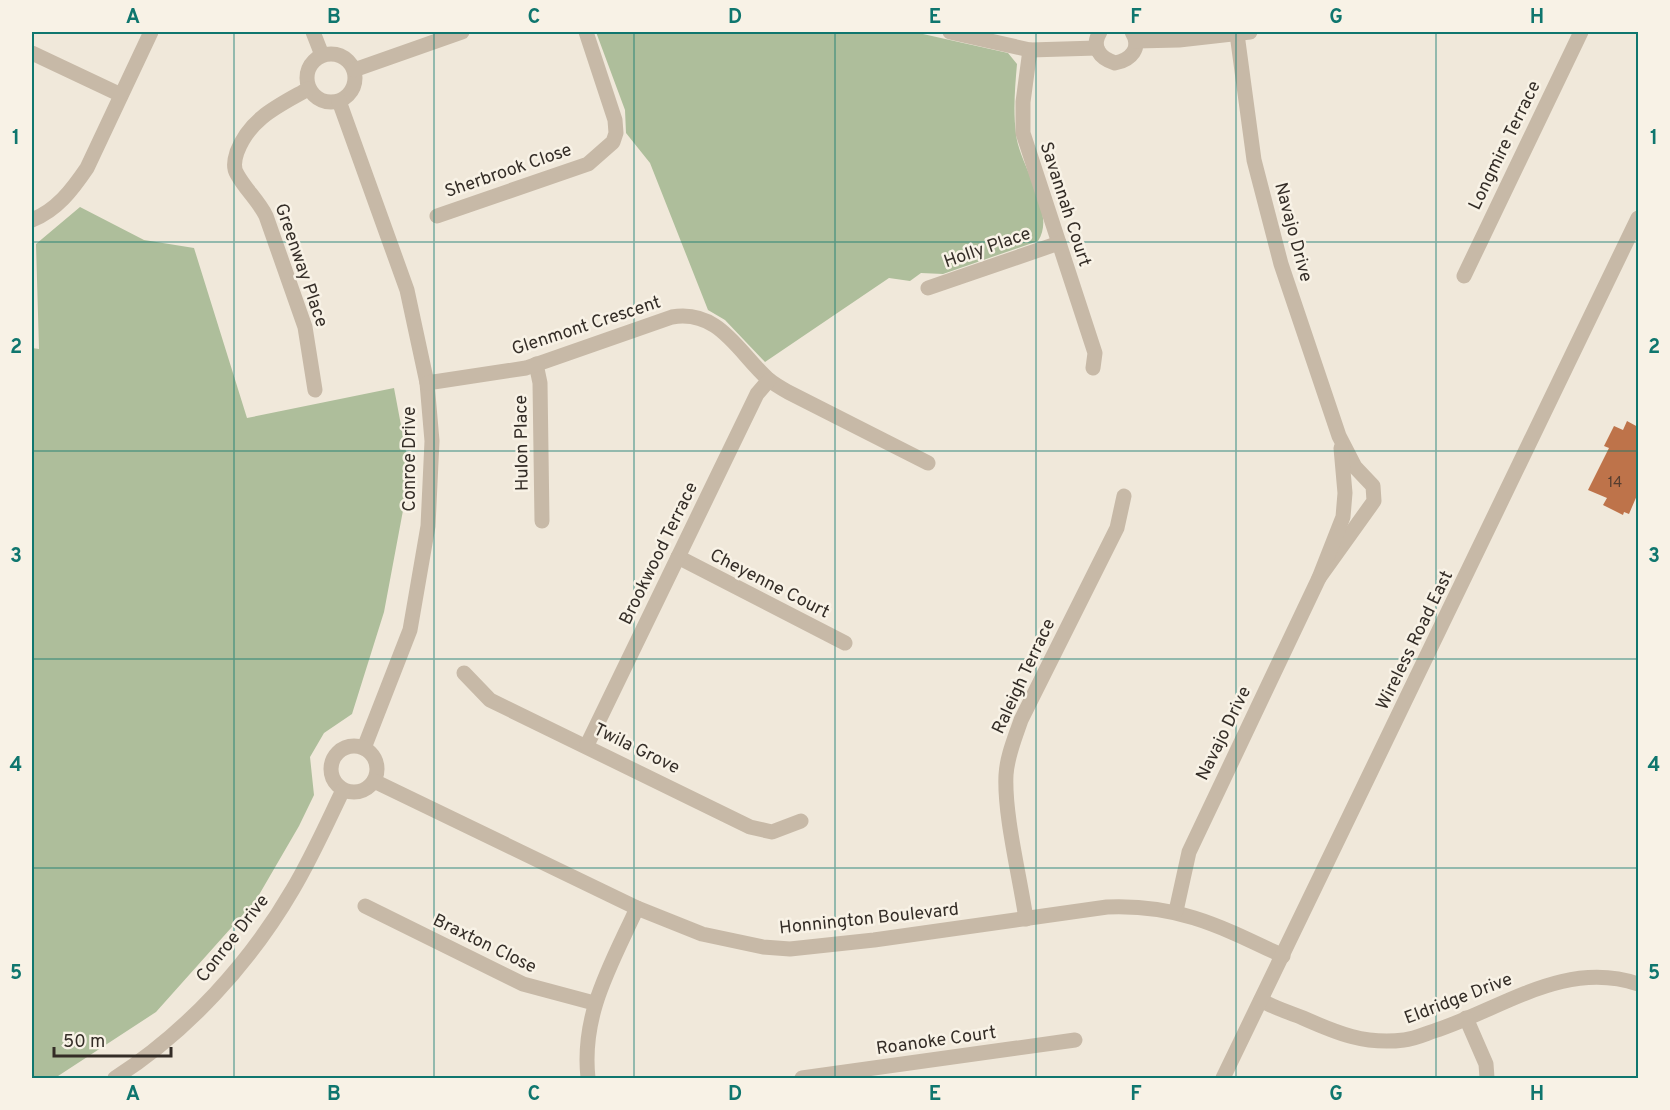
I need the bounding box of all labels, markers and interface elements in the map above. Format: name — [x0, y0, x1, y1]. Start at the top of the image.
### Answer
text: A — [126, 5, 140, 31]
text: B — [327, 5, 341, 31]
text: C — [528, 5, 540, 31]
text: D — [728, 5, 742, 31]
text: E — [929, 5, 941, 31]
text: F — [1130, 5, 1142, 31]
text: G — [1329, 5, 1343, 31]
text: H — [1530, 5, 1544, 31]
street label: Longmire Terrace — [1464, 77, 1547, 214]
text: 1 — [12, 126, 20, 152]
text: 1 — [1650, 126, 1658, 152]
street label: Sherbrook Close — [442, 139, 575, 204]
street label: Savannah Court — [1034, 139, 1095, 270]
street label: Navajo Drive — [1268, 180, 1317, 285]
street label: Greenway Place — [269, 201, 332, 330]
street label: Holly Place — [941, 223, 1034, 274]
street label: Glenmont Crescent — [509, 291, 664, 361]
text: 2 — [10, 335, 22, 361]
text: 2 — [1648, 335, 1660, 361]
street label: Hulon Place — [510, 395, 535, 491]
street label: Conroe Drive — [399, 406, 422, 512]
house number: 14 — [1608, 474, 1622, 493]
street label: Brookwood Terrace — [615, 479, 704, 629]
text: 3 — [10, 544, 22, 570]
street label: Cheyenne Court — [706, 544, 833, 624]
text: 3 — [1648, 544, 1660, 570]
street label: Wireless Road East — [1372, 567, 1459, 714]
street label: Raleigh Terrace — [988, 615, 1061, 738]
street label: Navajo Drive — [1192, 683, 1257, 785]
street label: Twila Grove — [589, 719, 683, 780]
text: 4 — [10, 753, 22, 779]
text: 4 — [1648, 753, 1660, 779]
street label: Conroe Drive — [192, 890, 275, 988]
street label: Honnington Boulevard — [778, 899, 960, 940]
street label: Braxton Close — [429, 909, 540, 979]
text: 5 — [10, 961, 22, 987]
text: 5 — [1648, 961, 1660, 987]
street label: Eldridge Drive — [1401, 968, 1516, 1031]
scale bar — [54, 1020, 171, 1058]
street label: Roanoke Court — [875, 1022, 998, 1061]
text: 50 m — [63, 1031, 105, 1054]
text: A — [126, 1082, 140, 1108]
text: B — [327, 1082, 341, 1108]
text: C — [528, 1082, 540, 1108]
text: D — [728, 1082, 742, 1108]
text: E — [929, 1082, 941, 1108]
text: F — [1130, 1082, 1142, 1108]
text: G — [1329, 1082, 1343, 1108]
text: H — [1530, 1082, 1544, 1108]

